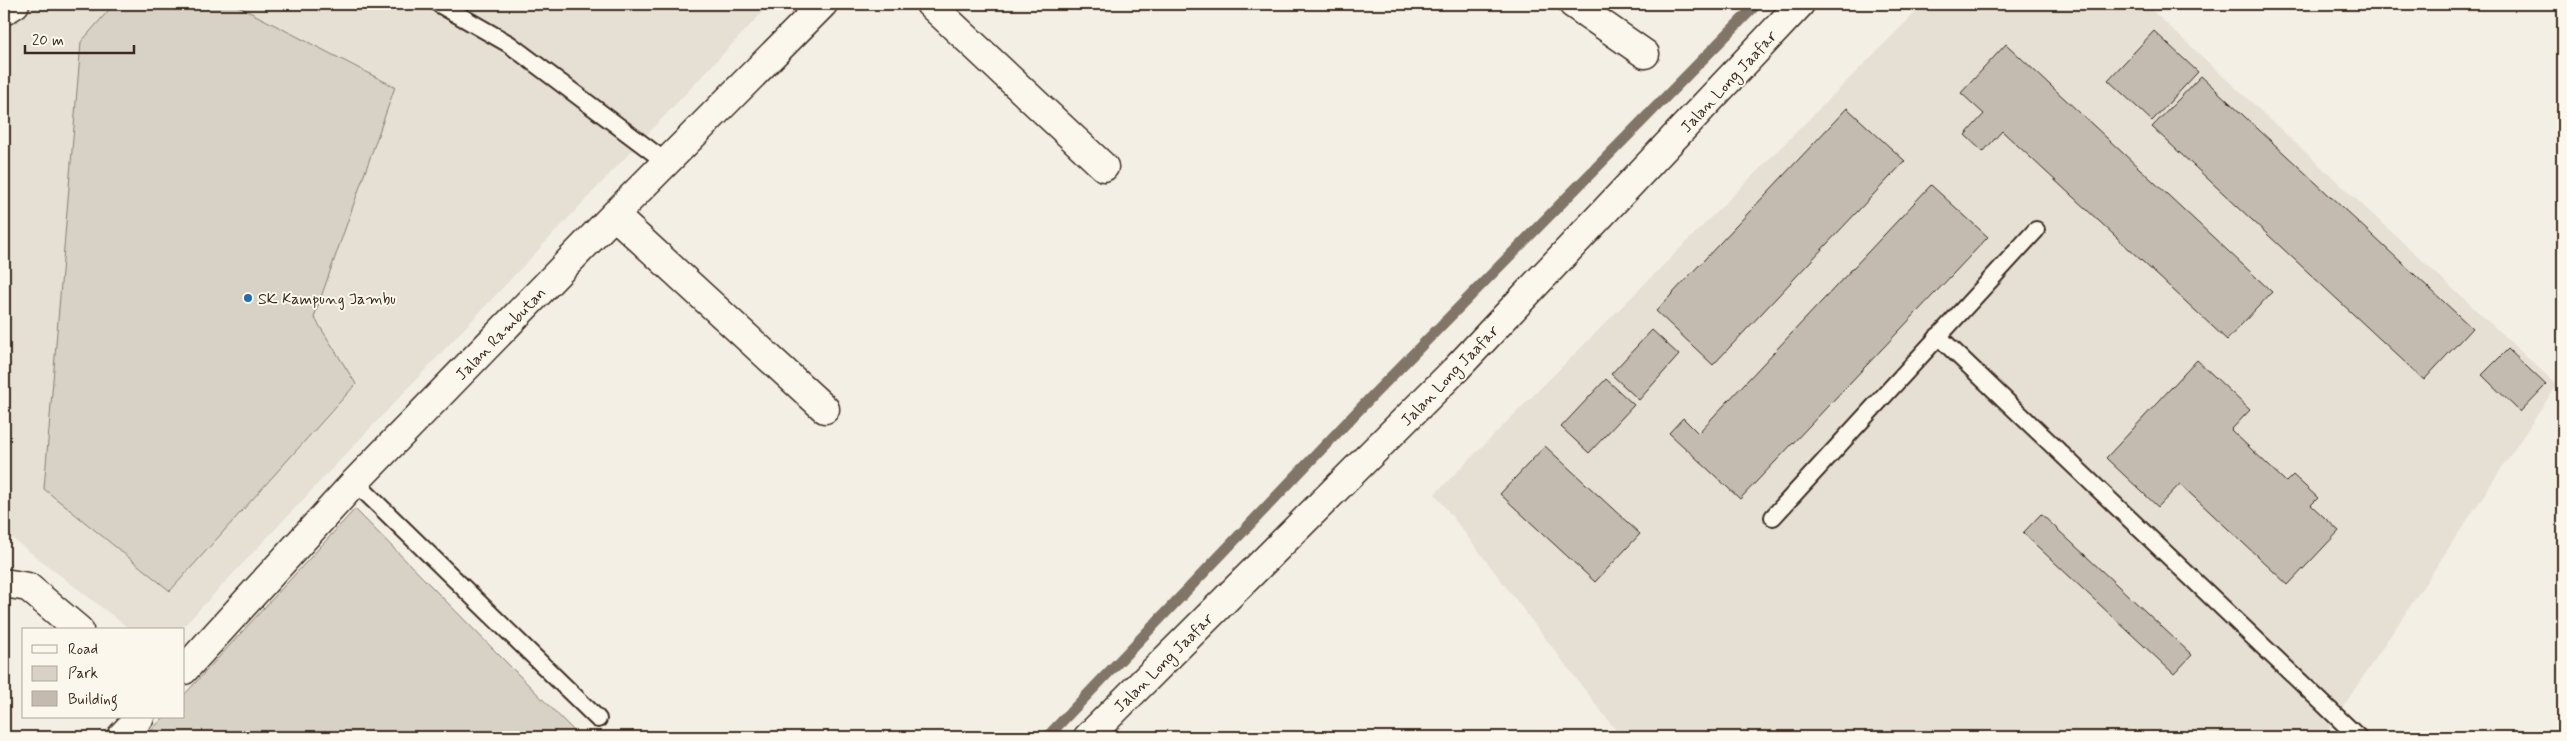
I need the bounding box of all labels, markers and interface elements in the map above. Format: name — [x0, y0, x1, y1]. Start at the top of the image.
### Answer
scale bar — [25, 22, 134, 54]
street label: Jalan Long Jaafar — [1676, 26, 1783, 138]
text: 20 m — [32, 31, 64, 51]
street label: Jalan Rambutan — [451, 283, 551, 385]
place label: SK Kampung Jambu — [258, 289, 396, 310]
marker: SK Kampung Jambu — [242, 292, 254, 304]
street label: Jalan Long Jaafar — [1396, 321, 1505, 432]
street label: Jalan Long Jaafar — [1110, 608, 1219, 718]
legend — [22, 628, 185, 718]
text: Road — [68, 640, 98, 660]
text: Park — [68, 664, 98, 684]
text: Building — [68, 690, 118, 711]

